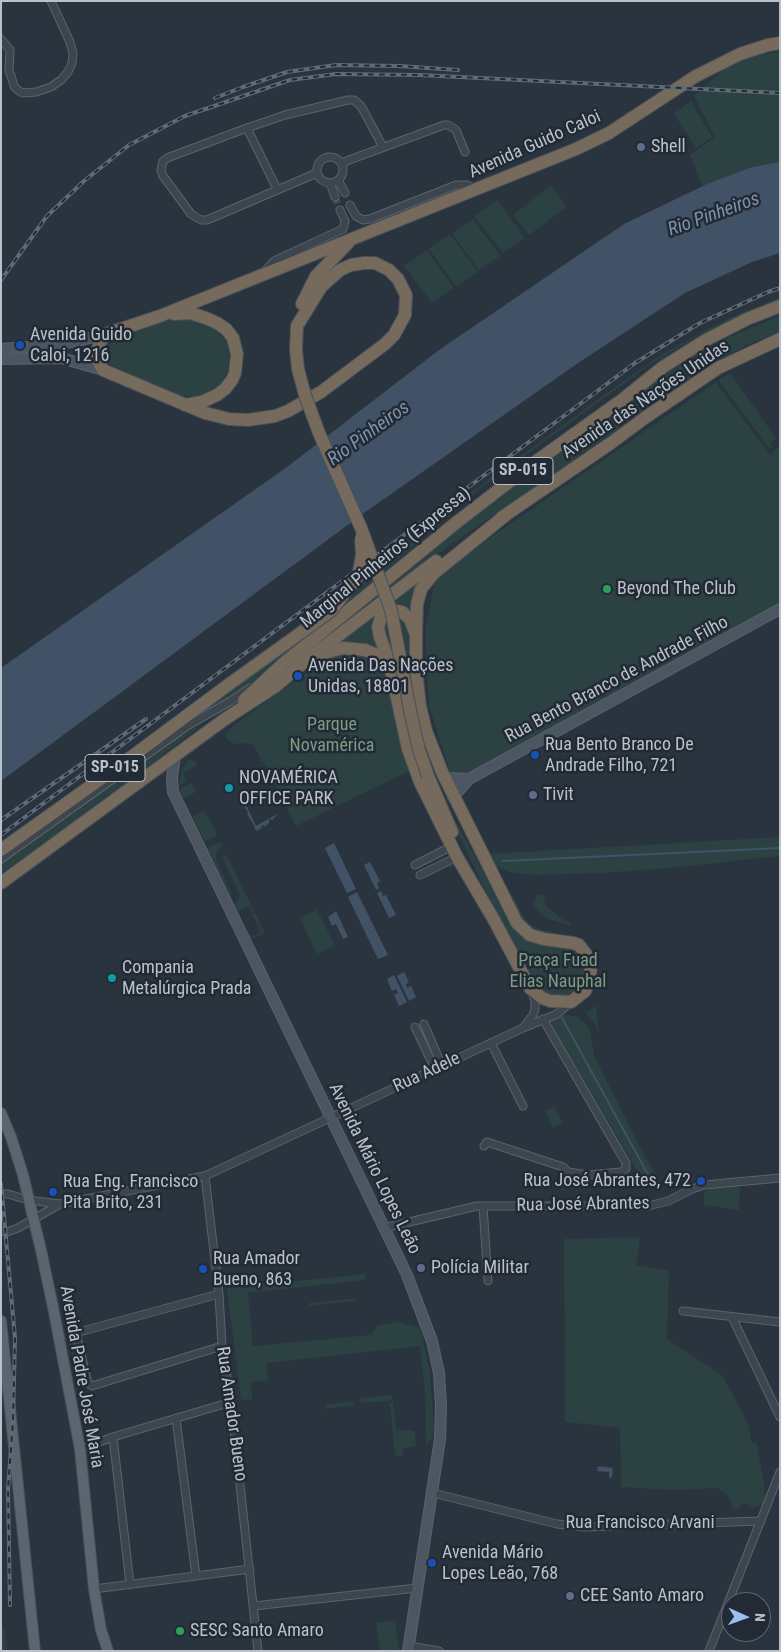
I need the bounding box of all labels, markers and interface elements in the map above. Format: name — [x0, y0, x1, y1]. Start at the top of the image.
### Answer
street label: Avenida Guido Caloi — [466, 106, 604, 184]
place label: Shell — [651, 136, 686, 158]
marker: Shell — [635, 141, 647, 153]
water label: Rio Pinheiros — [665, 188, 763, 242]
place label: Avenida Guido Caloi, 1216 — [30, 324, 132, 366]
street label: Avenida das Nações Unidas — [558, 336, 734, 464]
marker: Avenida Guido Caloi, 1216 — [14, 339, 26, 351]
water label: Rio Pinheiros — [324, 397, 414, 471]
road number: SP-015 — [493, 458, 553, 484]
street label: Marginal Pinheiros (Expressa) — [297, 483, 475, 633]
place label: Beyond The Club — [617, 578, 736, 600]
marker: Beyond The Club — [601, 583, 613, 595]
street label: Rua Bento Branco de Andrade Filho — [502, 612, 732, 748]
place label: Avenida Das Nações Unidas, 18801 — [308, 655, 454, 698]
marker: Avenida Das Nações Unidas, 18801 — [292, 670, 304, 682]
park label: Parque Novamérica — [290, 714, 374, 756]
place label: Rua Bento Branco De Andrade Filho, 721 — [545, 734, 694, 776]
marker: Rua Bento Branco De Andrade Filho, 721 — [529, 749, 541, 761]
road number: SP-015 — [85, 754, 145, 781]
place label: NOVAMÉRICA OFFICE PARK — [239, 767, 338, 810]
marker: NOVAMÉRICA OFFICE PARK — [223, 782, 235, 794]
place label: Tivit — [543, 784, 574, 806]
marker: Tivit — [527, 789, 539, 801]
park label: Praça Fuad Elias Nauphal — [510, 950, 606, 992]
place label: Compania Metalúrgica Prada — [122, 957, 251, 1000]
marker: Compania Metalúrgica Prada — [106, 972, 118, 984]
street label: Rua Adele — [390, 1048, 464, 1098]
street label: Avenida Mário Lopes Leão — [323, 1080, 425, 1258]
place label: Rua José Abrantes, 472 — [523, 1170, 691, 1192]
place label: Rua Eng. Francisco Pita Brito, 231 — [63, 1171, 198, 1214]
marker: Rua José Abrantes, 472 — [695, 1175, 707, 1187]
marker: Rua Eng. Francisco Pita Brito, 231 — [47, 1186, 59, 1198]
street label: Rua José Abrantes — [516, 1193, 650, 1217]
place label: Rua Amador Bueno, 863 — [213, 1248, 300, 1290]
place label: Polícia Militar — [431, 1257, 529, 1279]
marker: Polícia Militar — [415, 1262, 427, 1274]
marker: Rua Amador Bueno, 863 — [197, 1263, 209, 1275]
street label: Avenida Padre José Maria — [54, 1284, 108, 1470]
street label: Rua Amador Bueno — [211, 1345, 251, 1483]
street label: Rua Francisco Arvani — [565, 1512, 715, 1534]
place label: Avenida Mário Lopes Leão, 768 — [442, 1542, 558, 1585]
marker: Avenida Mário Lopes Leão, 768 — [426, 1557, 438, 1569]
place label: CEE Santo Amaro — [580, 1585, 704, 1607]
marker: CEE Santo Amaro — [564, 1590, 576, 1602]
north arrow — [721, 1592, 771, 1642]
text: N — [752, 1613, 768, 1622]
place label: SESC Santo Amaro — [190, 1620, 324, 1642]
marker: SESC Santo Amaro — [174, 1625, 186, 1637]

